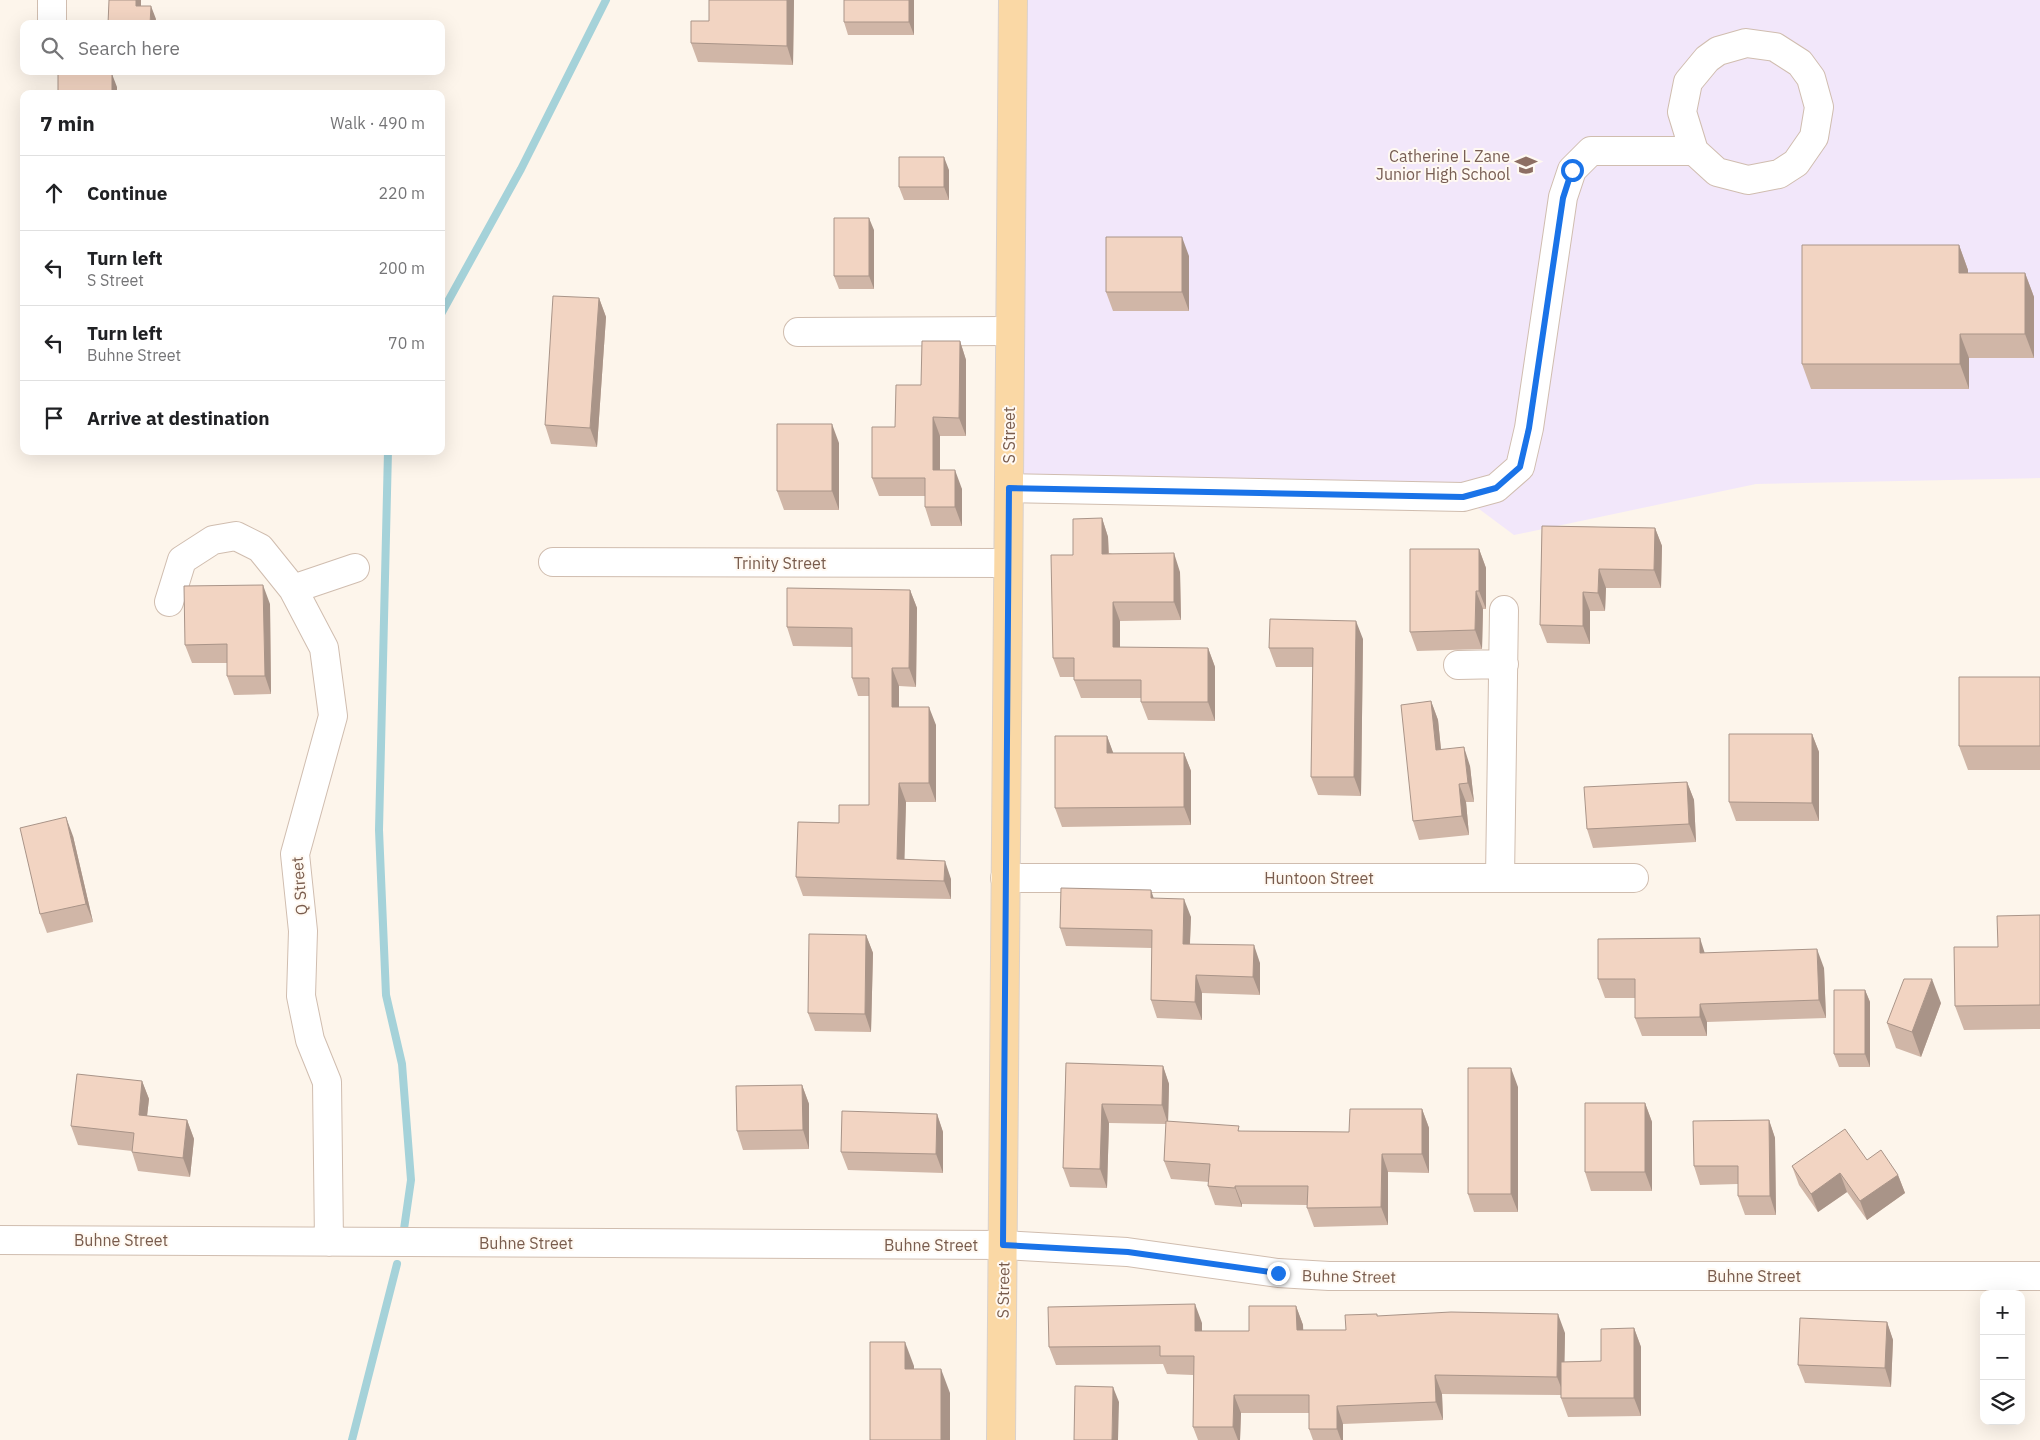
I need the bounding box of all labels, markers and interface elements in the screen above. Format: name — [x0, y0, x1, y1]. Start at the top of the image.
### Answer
search box — [20, 20, 445, 75]
icon: search — [38, 34, 66, 62]
text: Search here — [78, 36, 180, 60]
text: 7 min — [40, 109, 95, 137]
text: Walk · 490 m — [330, 113, 425, 133]
place label: Catherine L Zane Junior High School — [1376, 146, 1510, 184]
school or university icon: Catherine L Zane Junior High School — [1513, 152, 1539, 178]
route start — [1561, 159, 1584, 182]
icon: ahead — [40, 179, 68, 207]
text: Continue — [87, 181, 167, 205]
text: 220 m — [378, 183, 425, 203]
text: Turn left — [87, 246, 163, 270]
icon: left — [40, 254, 68, 282]
text: 200 m — [378, 258, 425, 278]
text: S Street — [87, 270, 144, 290]
text: Turn left — [87, 321, 163, 345]
icon: left — [40, 329, 68, 357]
text: 70 m — [388, 333, 425, 353]
text: Buhne Street — [87, 345, 181, 365]
icon: arrive — [40, 404, 68, 432]
text: Arrive at destination — [87, 406, 270, 430]
street label: S Street — [999, 407, 1019, 463]
street label: Trinity Street — [734, 553, 826, 573]
street label: Q Street — [286, 856, 312, 916]
street label: Huntoon Street — [1264, 868, 1374, 888]
street label: Buhne Street — [74, 1230, 168, 1250]
street label: Buhne Street — [479, 1233, 573, 1253]
street label: Buhne Street — [884, 1235, 978, 1255]
street label: S Street — [993, 1261, 1013, 1319]
route end — [1267, 1262, 1290, 1285]
street label: Buhne Street — [1302, 1265, 1396, 1287]
street label: Buhne Street — [1707, 1266, 1801, 1286]
map controls — [1980, 1290, 2025, 1425]
button: + — [1980, 1290, 2025, 1335]
button: − — [1980, 1335, 2025, 1380]
button: layers — [1980, 1380, 2025, 1425]

